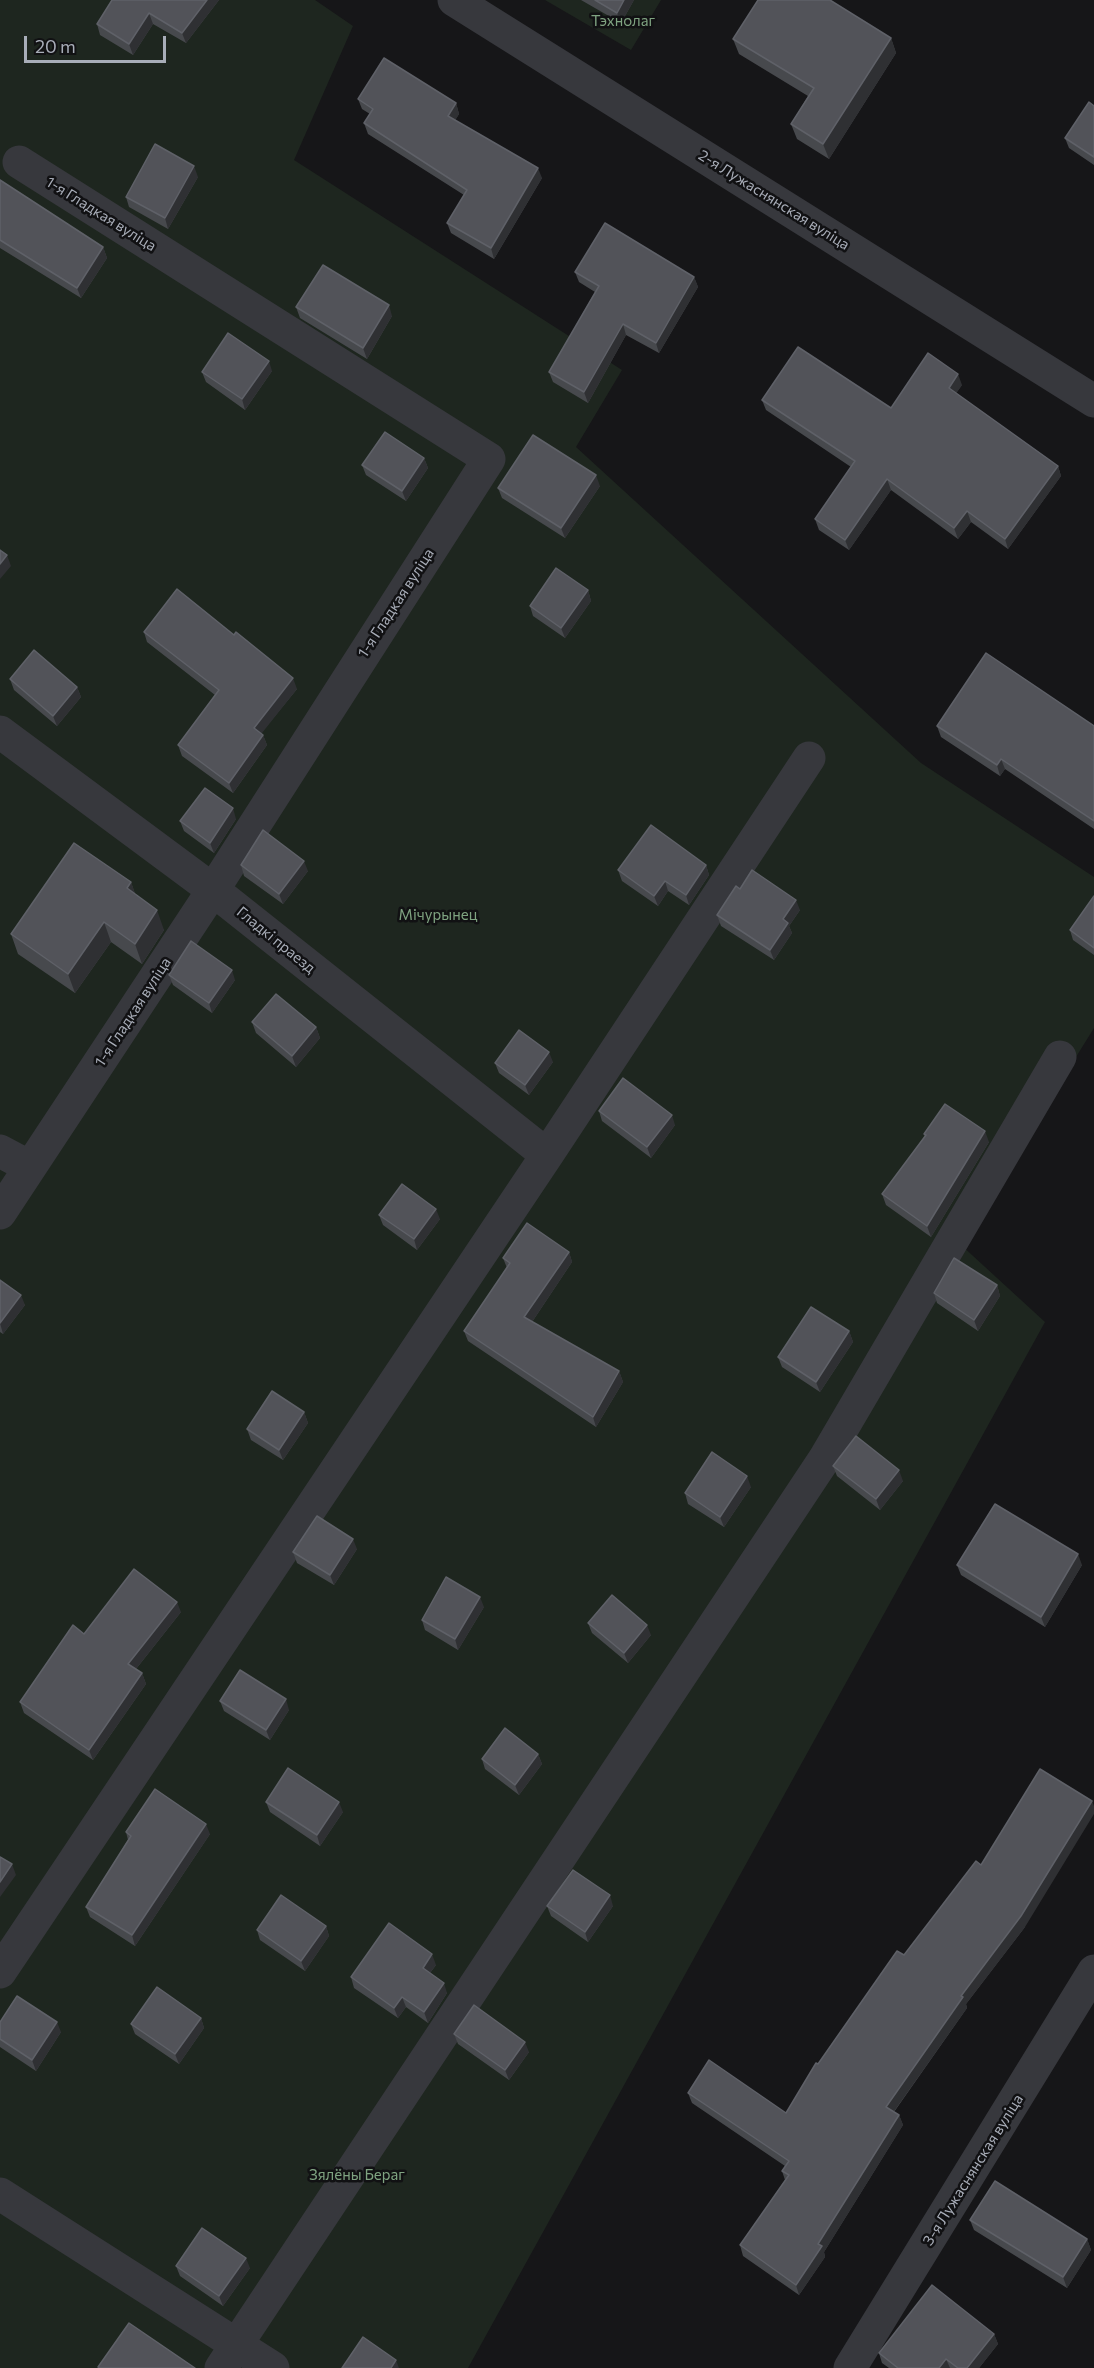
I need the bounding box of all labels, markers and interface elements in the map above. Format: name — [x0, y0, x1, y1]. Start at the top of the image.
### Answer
park label: Тэхнолаг — [591, 12, 655, 30]
scale bar — [27, 24, 170, 62]
text: 20 m — [35, 35, 76, 57]
street label: 2-я Лужаснянская вуліца — [695, 146, 853, 254]
street label: 1-я Гладкая вуліца — [43, 173, 159, 255]
street label: 1-я Гладкая вуліца — [354, 545, 438, 661]
street label: Гладкі праезд — [233, 903, 319, 977]
park label: Мічурынец — [399, 906, 477, 924]
street label: 1-я Гладкая вуліца — [91, 954, 175, 1070]
street label: 3-я Лужаснянская вуліца — [919, 2091, 1027, 2249]
park label: Зялёны Бераг — [309, 2166, 405, 2184]

